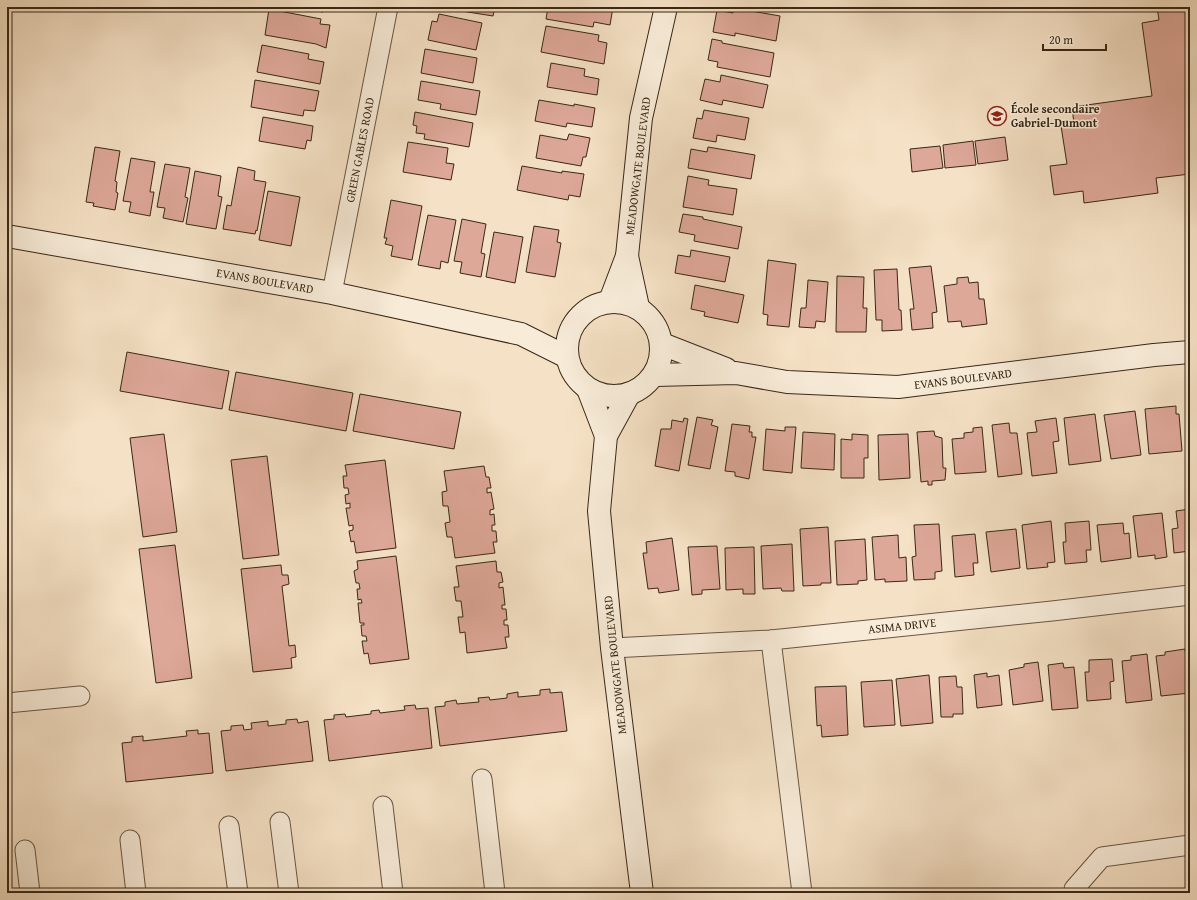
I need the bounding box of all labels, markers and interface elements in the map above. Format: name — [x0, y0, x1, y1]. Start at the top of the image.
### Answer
scale bar — [1043, 26, 1106, 52]
text: 20 m — [1049, 31, 1073, 48]
street label: GREEN GABLES ROAD — [341, 96, 378, 204]
street label: MEADOWGATE BOULEVARD — [621, 96, 654, 236]
place label: École secondaire Gabriel-Dumont — [1011, 100, 1100, 131]
school or university icon: École secondaire Gabriel-Dumont — [986, 105, 1008, 127]
street label: EVANS BOULEVARD — [215, 264, 315, 297]
street label: EVANS BOULEVARD — [913, 364, 1013, 393]
street label: MEADOWGATE BOULEVARD — [599, 595, 630, 735]
street label: ASIMA DRIVE — [867, 613, 937, 638]

